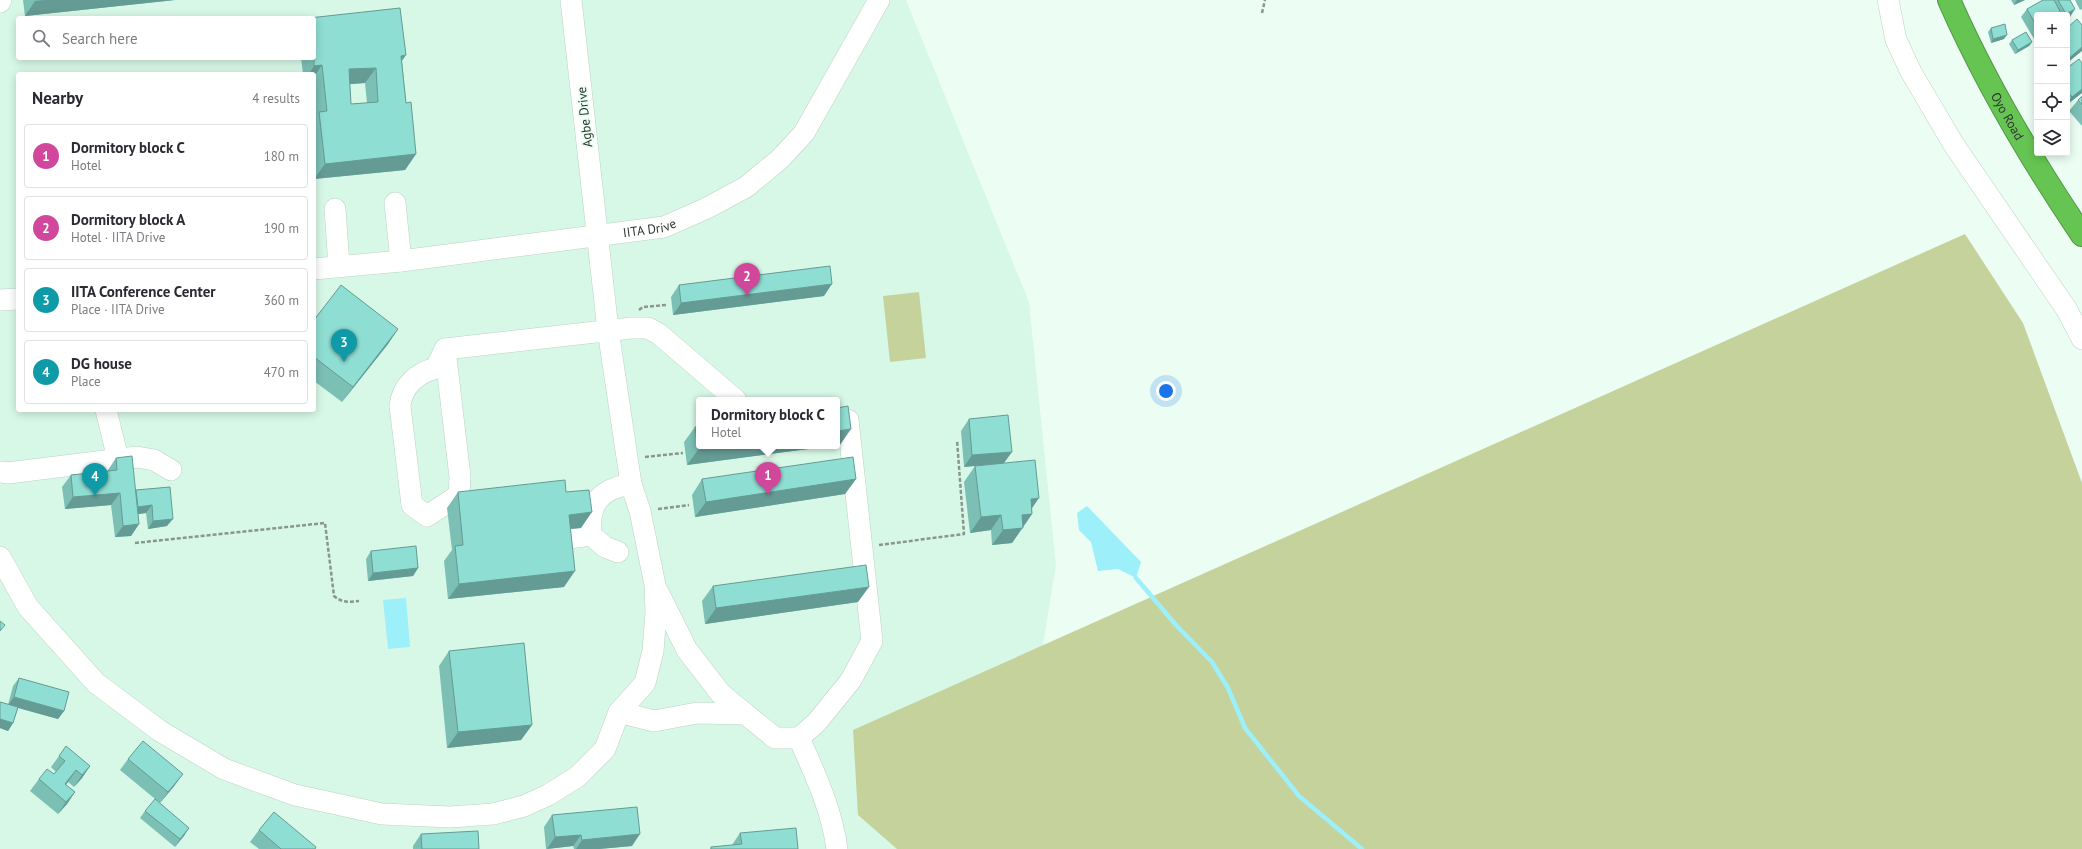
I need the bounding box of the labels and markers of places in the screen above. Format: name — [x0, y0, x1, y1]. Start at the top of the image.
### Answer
pin: 2 — [734, 263, 760, 296]
pin: 3 — [331, 329, 357, 362]
pin: 1 — [755, 462, 781, 495]
pin: 4 — [82, 463, 108, 496]

